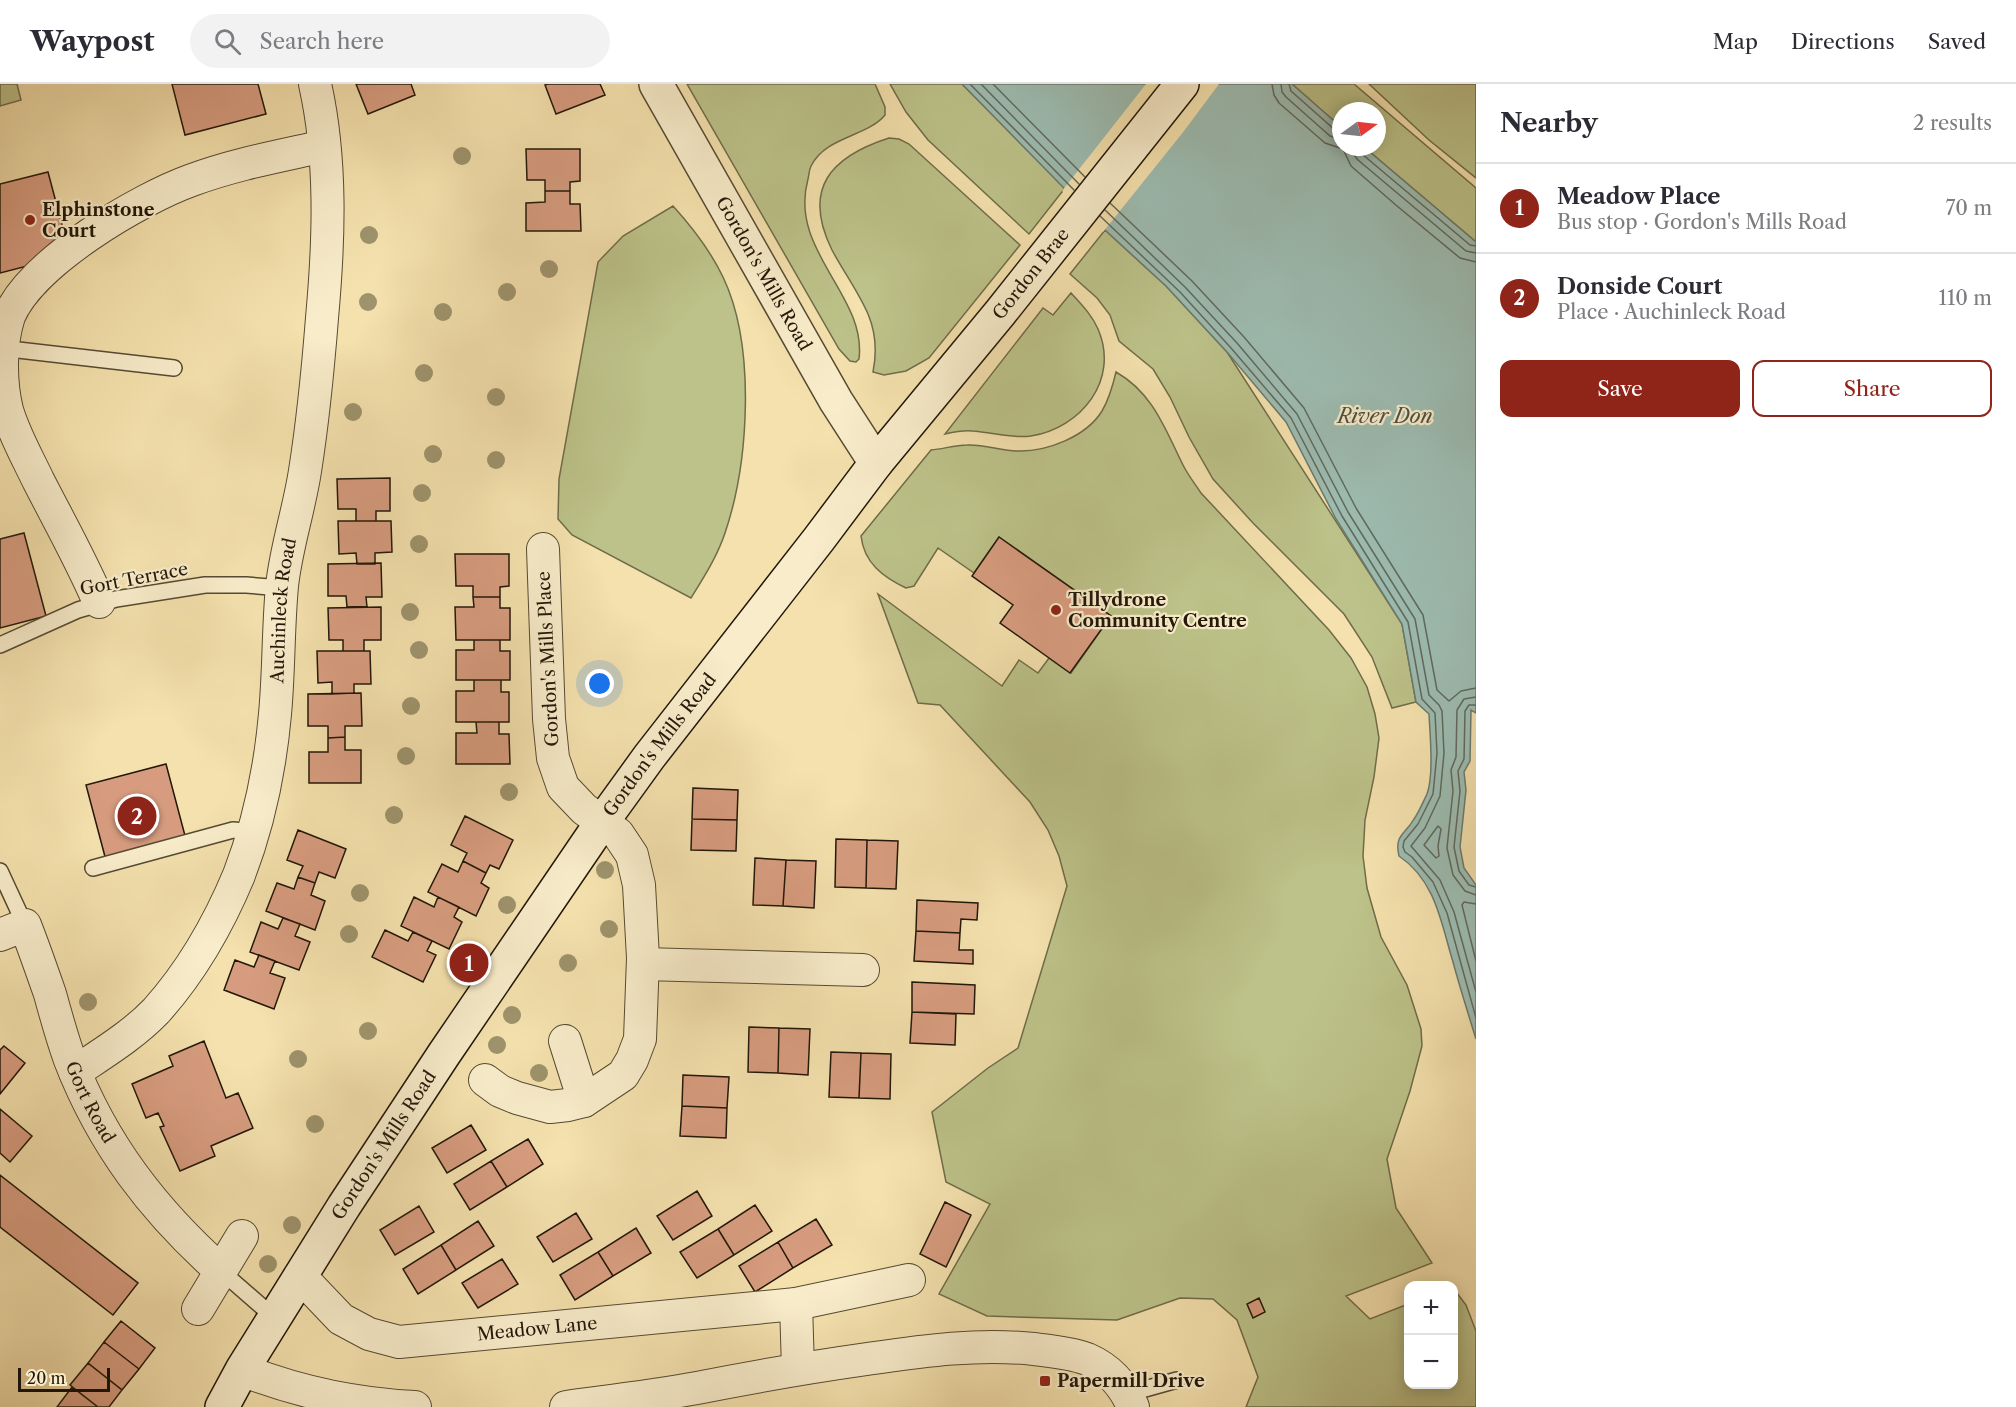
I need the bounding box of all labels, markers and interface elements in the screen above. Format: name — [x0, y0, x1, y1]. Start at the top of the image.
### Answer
search box — [190, 14, 610, 68]
text: Waypost — [30, 24, 154, 58]
icon: search — [211, 25, 244, 58]
text: Search here — [259, 28, 384, 55]
text: Map — [1713, 29, 1758, 54]
text: Directions — [1791, 29, 1895, 54]
text: Saved — [1928, 29, 1986, 54]
north arrow — [1332, 102, 1386, 156]
text: Nearby — [1500, 107, 1598, 139]
text: 2 results — [1913, 111, 1992, 135]
text: Meadow Place — [1557, 183, 1720, 210]
street label: Gordon's Mills Road — [711, 193, 816, 355]
text: 1 — [1515, 196, 1524, 220]
text: 70 m — [1946, 196, 1992, 220]
place label: Elphinstone Court — [42, 199, 155, 242]
text: Bus stop · Gordon's Mills Road — [1557, 210, 1847, 234]
marker: Elphinstone Court — [23, 213, 37, 227]
street label: Gordon Brae — [988, 224, 1074, 324]
text: Donside Court — [1557, 273, 1722, 300]
text: 2 — [1514, 286, 1525, 310]
text: 110 m — [1939, 286, 1992, 310]
text: Place · Auchinleck Road — [1557, 300, 1786, 324]
button: Save — [1500, 360, 1740, 417]
button: Share — [1752, 360, 1992, 417]
water label: River Don — [1335, 404, 1433, 428]
street label: Auchinleck Road — [266, 536, 301, 685]
street label: Gort Terrace — [78, 558, 190, 600]
street label: Gordon's Mills Place — [532, 571, 564, 747]
place label: Tillydrone Community Centre — [1068, 589, 1247, 632]
marker: Tillydrone Community Centre — [1049, 603, 1063, 617]
your location — [585, 669, 614, 698]
street label: Gordon's Mills Road — [598, 669, 721, 821]
pin: 2 — [118, 794, 156, 838]
pin: 1 — [450, 940, 488, 986]
street label: Gort Road — [61, 1058, 120, 1147]
street label: Gordon's Mills Road — [327, 1066, 441, 1224]
map controls — [1404, 1281, 1458, 1389]
button: + — [1404, 1281, 1458, 1335]
street label: Meadow Lane — [476, 1312, 598, 1345]
button: − — [1404, 1335, 1458, 1389]
scale bar — [18, 1365, 110, 1392]
text: 20 m — [27, 1368, 66, 1388]
place label: Papermill Drive — [1057, 1370, 1205, 1392]
marker: Papermill Drive — [1038, 1374, 1052, 1388]

